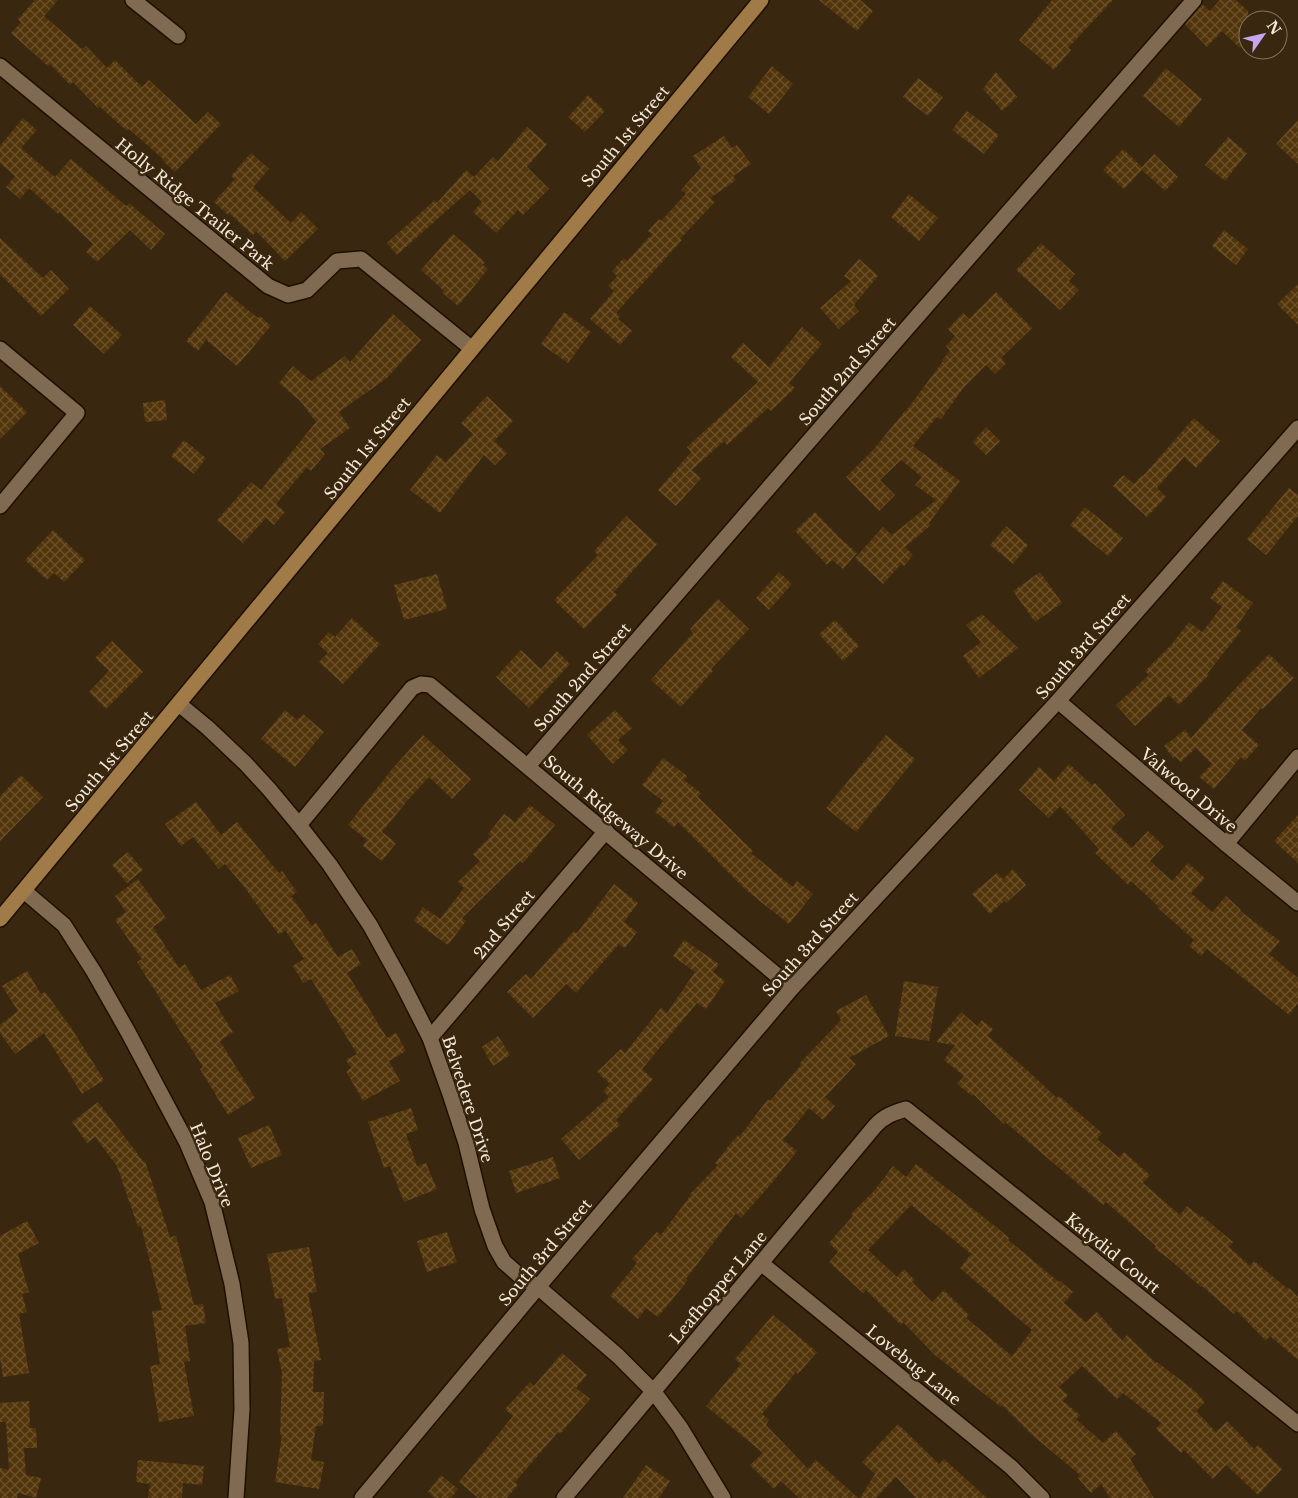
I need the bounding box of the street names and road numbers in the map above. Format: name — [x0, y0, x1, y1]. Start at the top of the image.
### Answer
street label: South 1st Street — [577, 81, 673, 191]
street label: Holly Ridge Trailer Park — [112, 134, 278, 274]
street label: South 2nd Street — [794, 313, 900, 429]
street label: South 1st Street — [319, 393, 415, 503]
street label: South 3rd Street — [1031, 589, 1135, 703]
street label: South 2nd Street — [529, 619, 635, 735]
street label: South 1st Street — [61, 706, 157, 816]
street label: Valwood Drive — [1136, 743, 1242, 836]
street label: South Ridgeway Drive — [540, 751, 692, 883]
street label: 2nd Street — [469, 885, 539, 963]
street label: South 3rd Street — [758, 888, 862, 1000]
street label: Belvedere Drive — [438, 1033, 498, 1165]
street label: Halo Drive — [186, 1120, 238, 1210]
street label: South 3rd Street — [494, 1194, 596, 1310]
street label: Katydid Court — [1061, 1209, 1165, 1297]
street label: Leafhopper Lane — [665, 1227, 771, 1347]
street label: Lovebug Lane — [863, 1321, 965, 1409]

